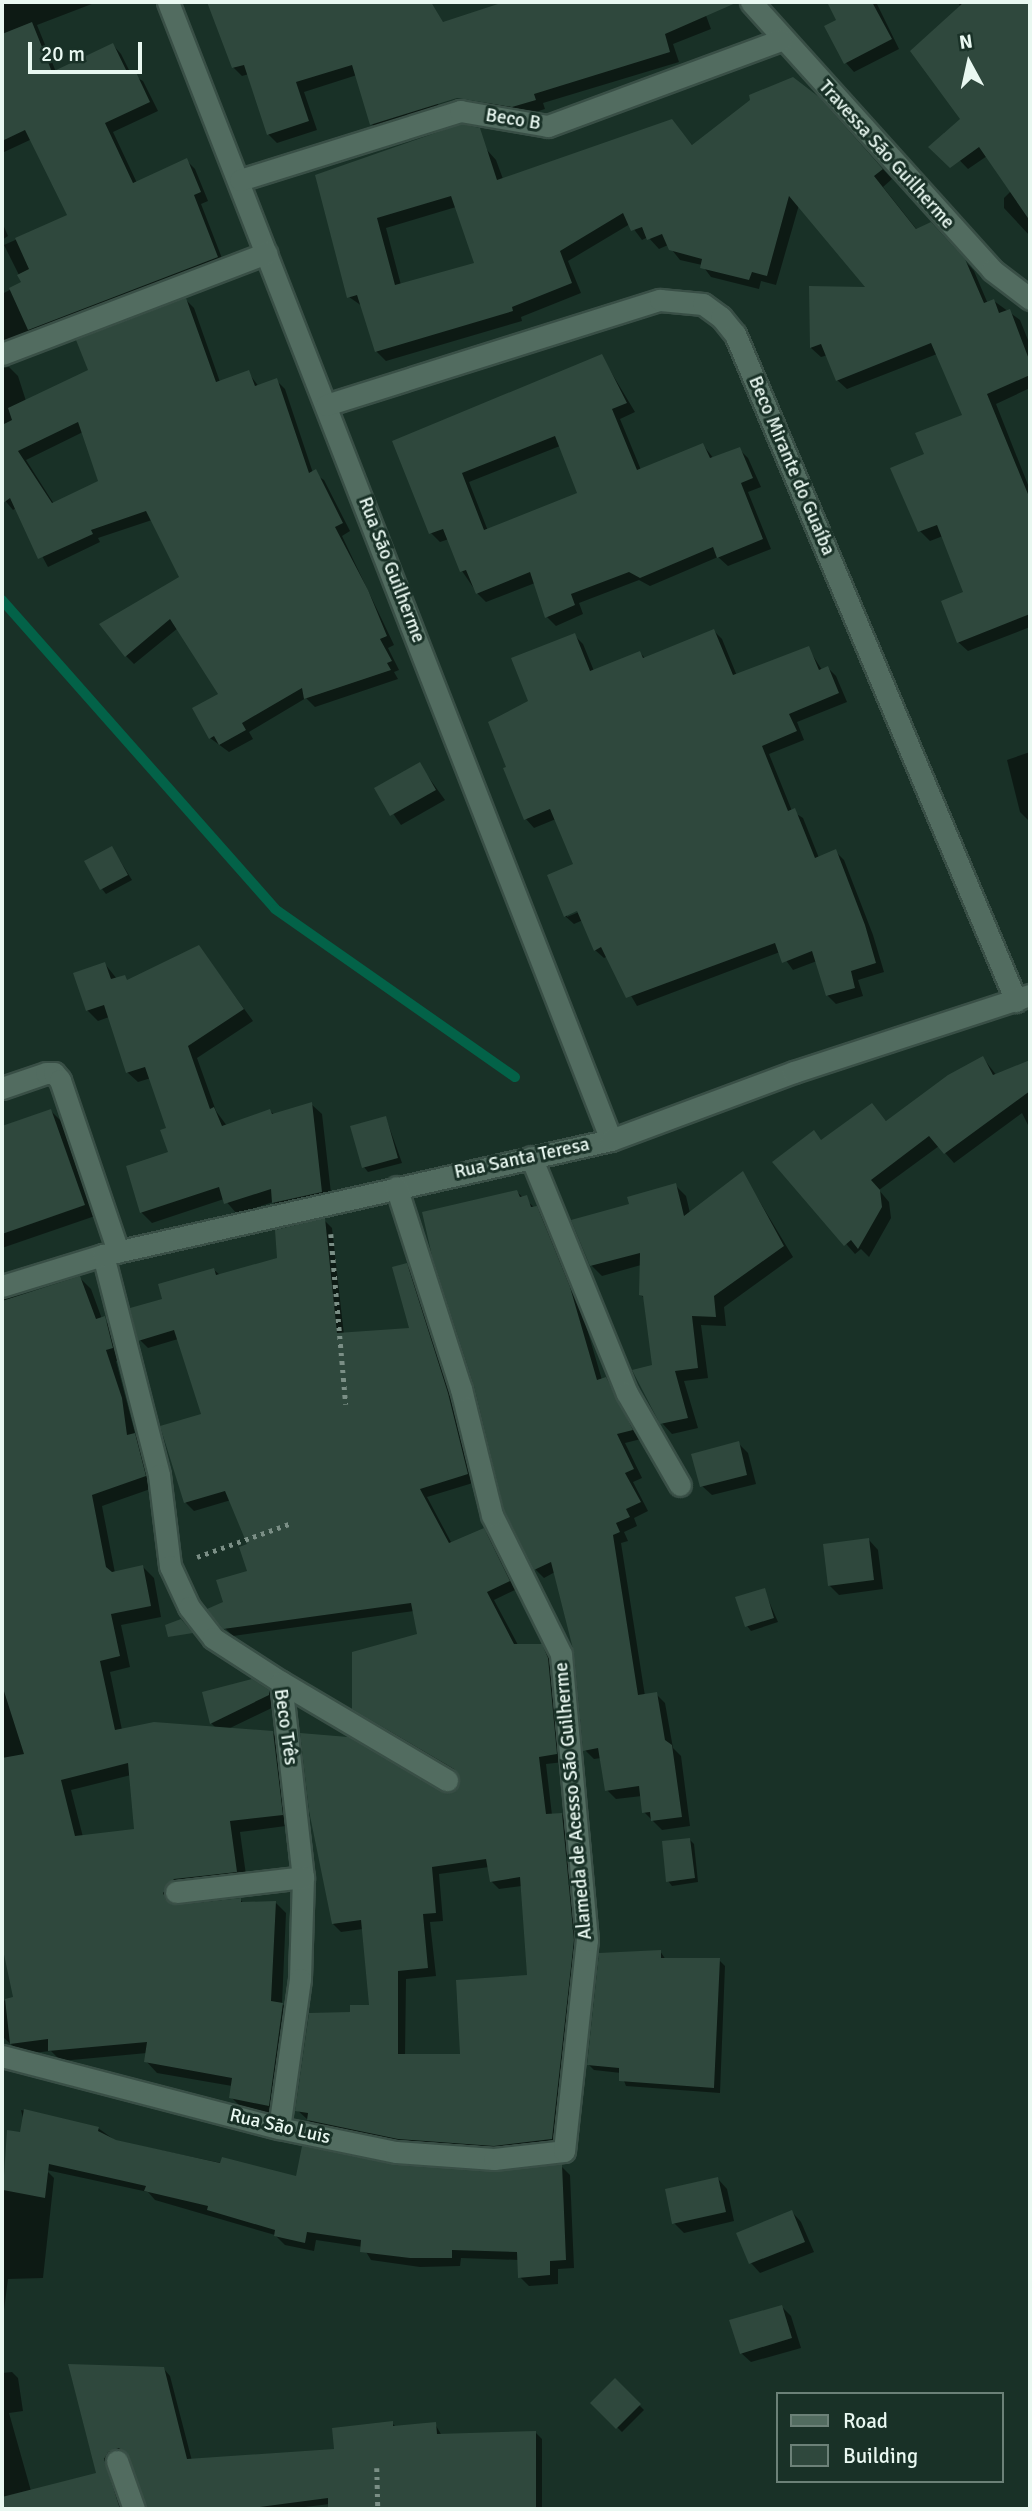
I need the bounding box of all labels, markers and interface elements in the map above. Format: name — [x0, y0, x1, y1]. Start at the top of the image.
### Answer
scale bar — [32, 28, 145, 72]
north arrow — [934, 28, 1004, 98]
text: N — [958, 29, 974, 55]
text: 20 m — [41, 41, 85, 67]
street label: Travessa São Guilherme — [813, 76, 959, 234]
street label: Beco B — [484, 104, 542, 136]
street label: Beco Mirante do Guaíba — [743, 373, 839, 559]
street label: Rua São Guilherme — [353, 494, 429, 646]
street label: Rua Santa Teresa — [452, 1134, 592, 1184]
street label: Alameda de Acesso São Guilherme — [551, 1661, 597, 1941]
street label: Beco Três — [268, 1687, 302, 1767]
street label: Rua São Luis — [227, 2104, 333, 2150]
legend — [776, 2392, 1004, 2483]
text: Road — [843, 2408, 888, 2434]
text: Building — [843, 2443, 918, 2469]

